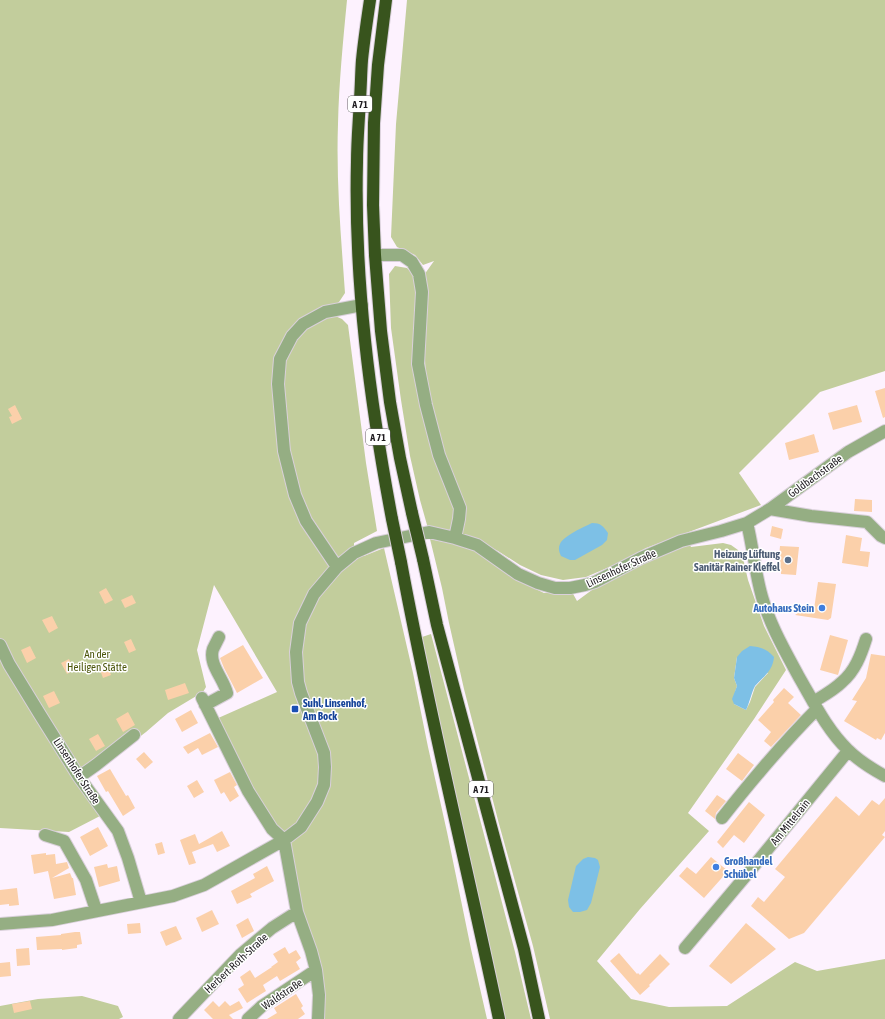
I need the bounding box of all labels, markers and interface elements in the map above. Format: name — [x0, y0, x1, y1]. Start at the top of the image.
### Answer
road number: A 71 — [348, 96, 372, 112]
road number: A 71 — [366, 429, 390, 445]
street label: Goldbachstraße — [786, 452, 844, 500]
street label: Linsenhofer Straße — [584, 547, 658, 589]
place label: Heizung Lüftung Sanitär Rainer Kleffel — [694, 548, 781, 573]
marker: Heizung Lüftung Sanitär Rainer Kleffel — [783, 555, 793, 565]
place label: Autohaus Stein — [752, 602, 814, 614]
marker: Autohaus Stein — [817, 603, 827, 613]
park label: An der Heiligen Stätte — [67, 648, 127, 673]
place label: Suhl, Linsenhof, Am Bock — [302, 697, 367, 722]
marker: Suhl, Linsenhof, Am Bock — [290, 704, 300, 714]
street label: Linsenhofer Straße — [51, 736, 103, 806]
road number: A 71 — [469, 781, 493, 797]
street label: Am Mittelrain — [768, 797, 812, 847]
place label: Großhandel Schübel — [724, 855, 773, 880]
marker: Großhandel Schübel — [711, 862, 721, 872]
street label: Herbert-Roth-Straße — [202, 931, 270, 995]
street label: Waldstraße — [260, 976, 304, 1012]

